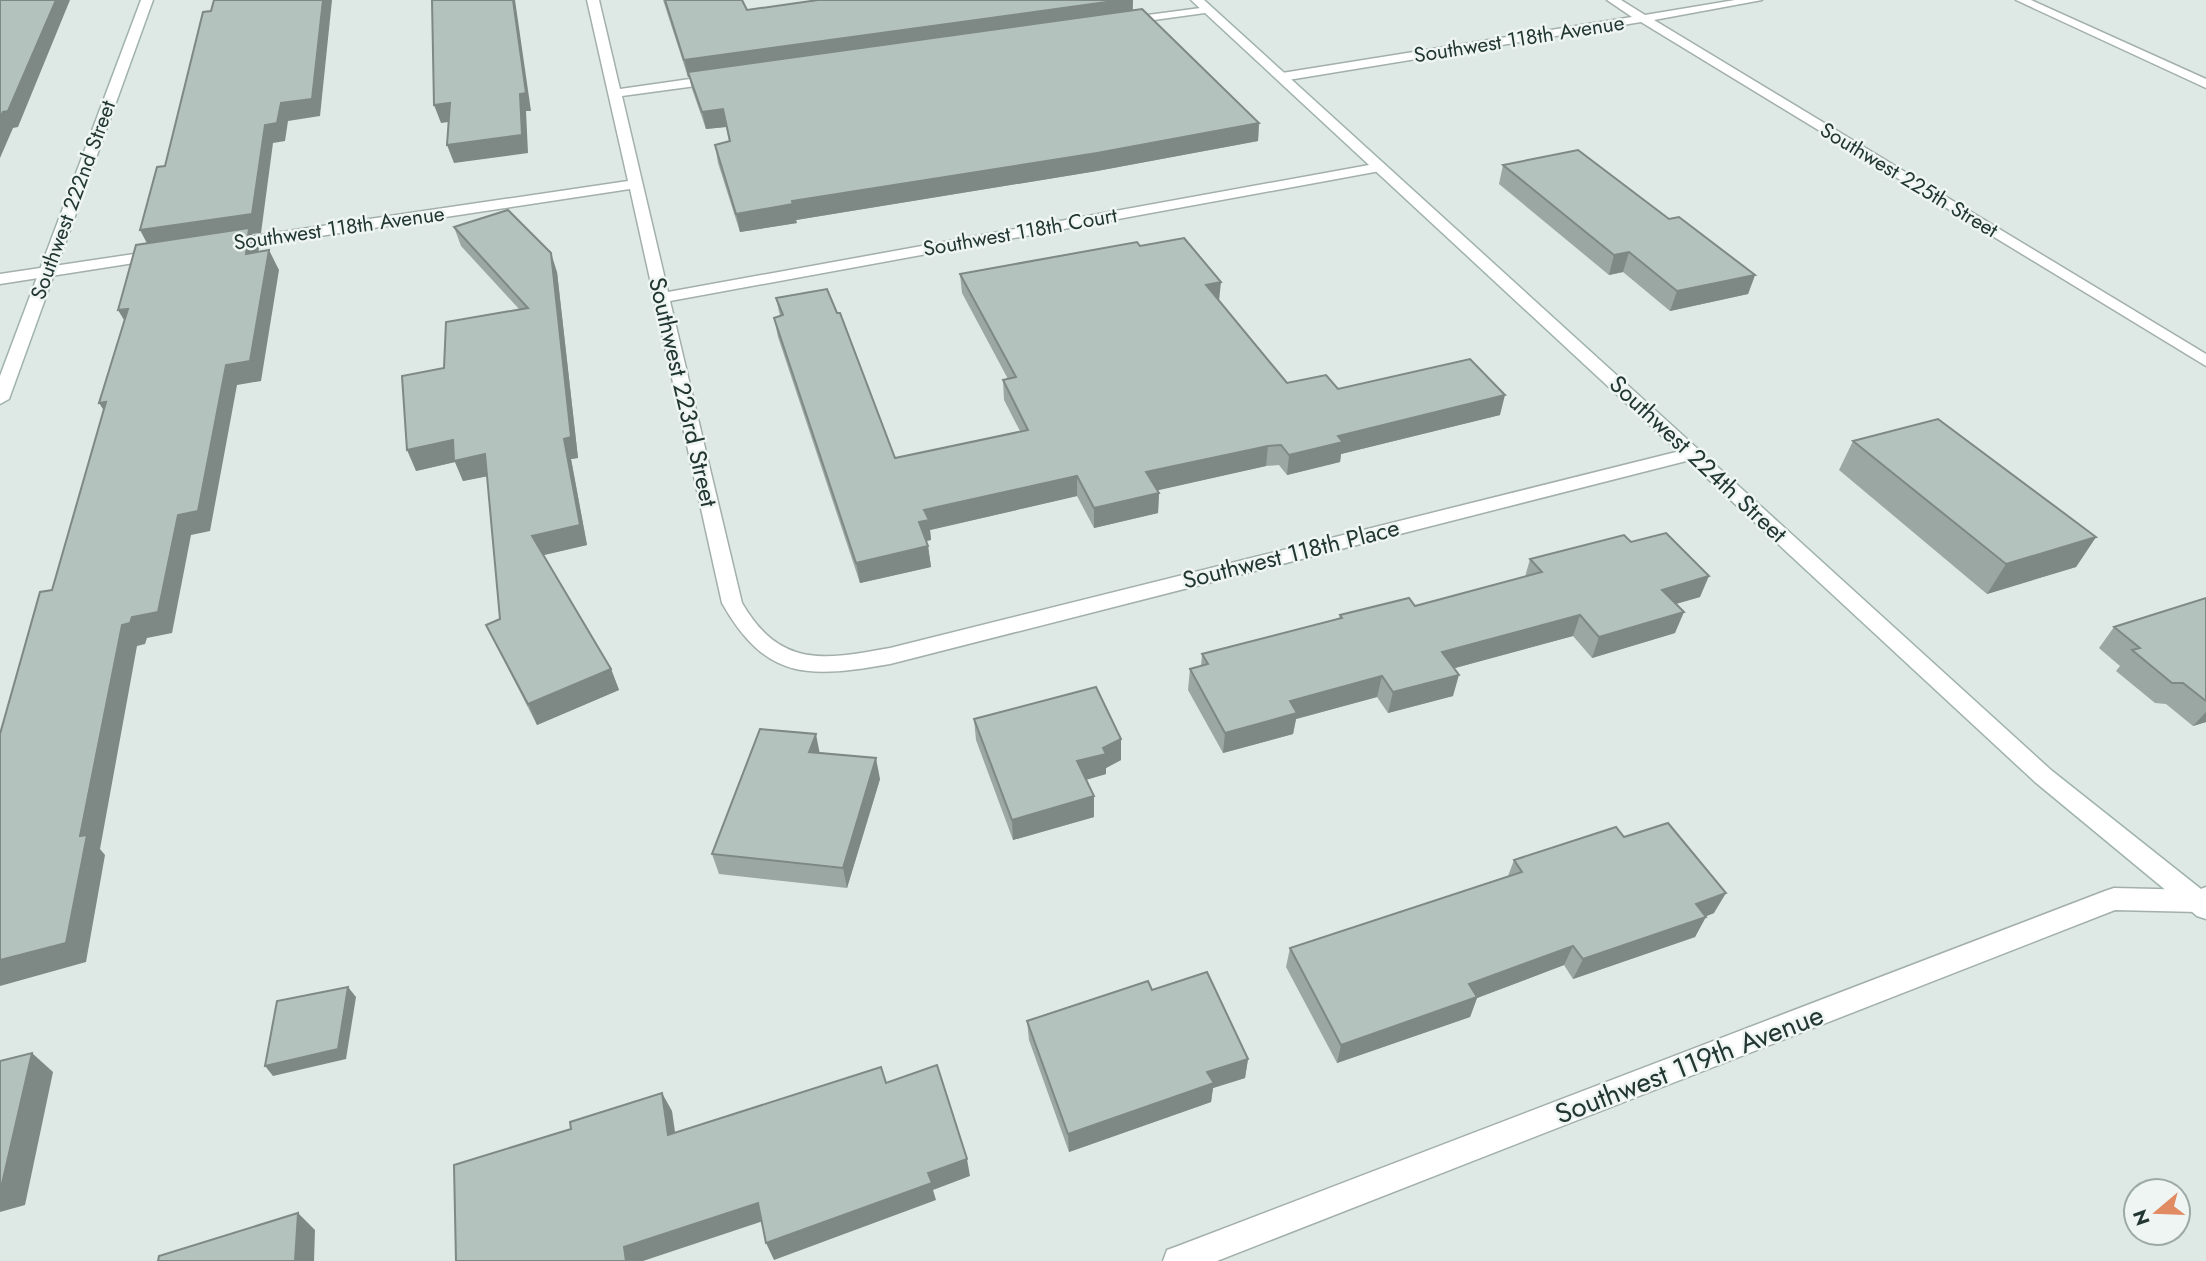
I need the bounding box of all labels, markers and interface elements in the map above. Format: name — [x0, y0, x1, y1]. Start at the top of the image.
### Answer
street label: Southwest 118th Avenue — [1412, 8, 1627, 70]
street label: Southwest 222nd Street — [23, 96, 123, 304]
street label: Southwest 225th Street — [1814, 115, 2004, 245]
street label: Southwest 118th Avenue — [232, 198, 447, 258]
street label: Southwest 118th Court — [921, 200, 1119, 264]
street label: Southwest 223rd Street — [640, 274, 727, 510]
street label: Southwest 224th Street — [1602, 367, 1795, 551]
street label: Southwest 118th Place — [1179, 510, 1403, 597]
street label: Southwest 119th Avenue — [1549, 994, 1829, 1135]
north arrow — [2122, 1177, 2192, 1247]
text: N — [2126, 1206, 2157, 1229]

